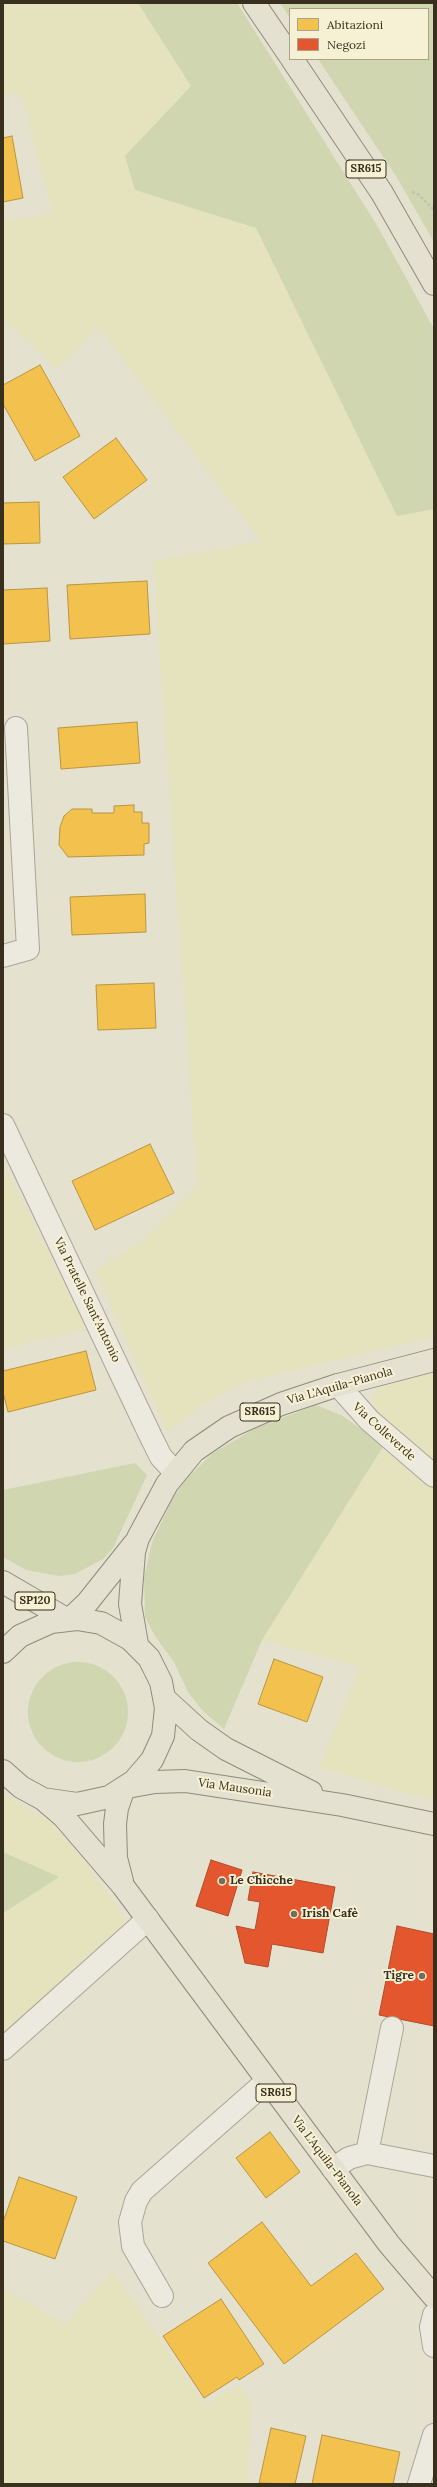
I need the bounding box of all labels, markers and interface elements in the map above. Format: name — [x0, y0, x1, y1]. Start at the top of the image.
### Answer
legend — [289, 8, 429, 60]
text: Abitazioni — [327, 17, 383, 32]
text: Negozi — [327, 37, 366, 52]
road number: SR615 — [346, 160, 386, 178]
street label: Via Pratelle Sant'Antonio — [51, 1235, 123, 1365]
street label: Via L'Aquila-Pianola — [286, 1364, 394, 1408]
street label: Via Colleverde — [349, 1400, 419, 1464]
road number: SR615 — [240, 1403, 280, 1421]
road number: SP120 — [15, 1592, 55, 1610]
street label: Via Mausonia — [197, 1776, 273, 1800]
place label: Le Chicche — [230, 1874, 293, 1888]
marker: Le Chicche — [217, 1876, 227, 1886]
place label: Irish Cafè — [302, 1907, 358, 1921]
marker: Irish Cafè — [289, 1909, 299, 1919]
place label: Tigre — [384, 1969, 414, 1983]
marker: Tigre — [417, 1971, 427, 1981]
road number: SR615 — [256, 2084, 296, 2102]
street label: Via L'Aquila-Pianola — [288, 2113, 366, 2209]

